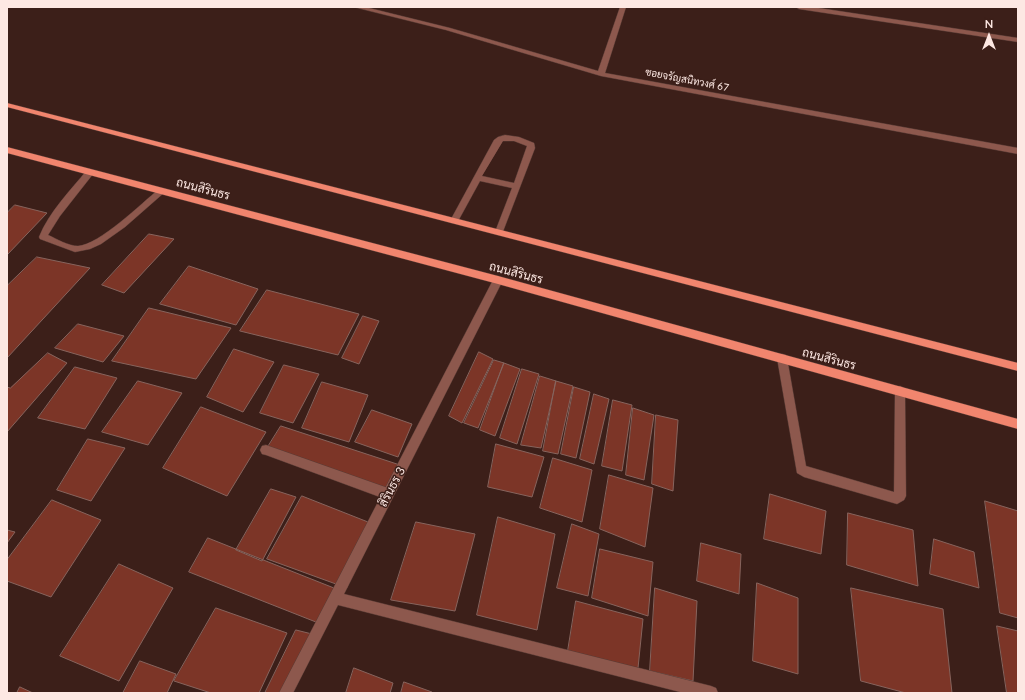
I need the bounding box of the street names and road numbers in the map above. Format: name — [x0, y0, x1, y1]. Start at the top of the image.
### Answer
street label: ซอยจรัญสนิทวงศ์ 67 — [644, 66, 730, 94]
street label: ถนนสิรินธร — [175, 175, 231, 203]
street label: ถนนสิรินธร — [488, 259, 544, 287]
street label: ถนนสิรินธร — [801, 345, 857, 373]
street label: สิรินธร 3 — [376, 465, 408, 509]

